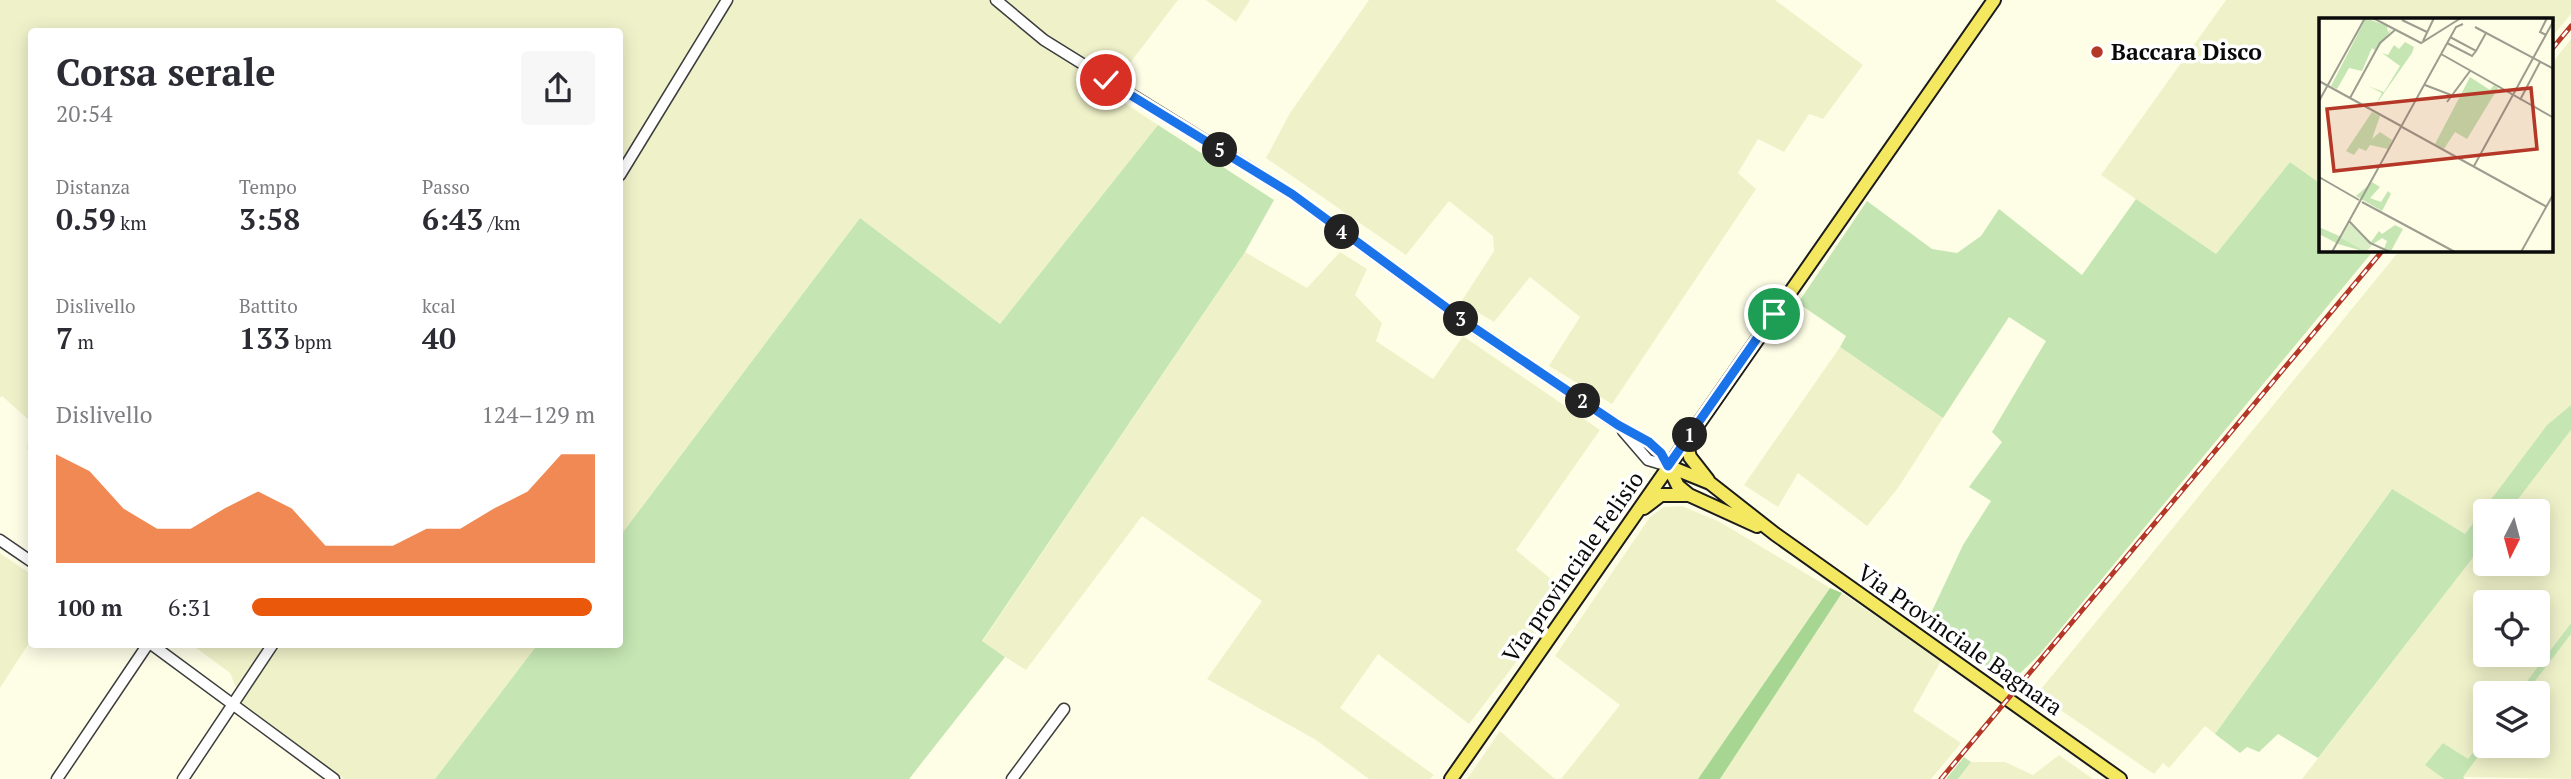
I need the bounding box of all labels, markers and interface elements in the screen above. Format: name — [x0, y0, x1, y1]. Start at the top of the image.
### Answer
inset map — [2319, 18, 2554, 252]
place label: Baccara Disco — [2111, 36, 2262, 67]
marker: Baccara Disco — [2089, 44, 2105, 60]
text: Corsa serale — [56, 47, 276, 97]
pin — [1076, 50, 1136, 110]
button: share — [521, 51, 595, 125]
icon: check — [1087, 61, 1125, 99]
text: 20:54 — [56, 98, 113, 129]
pin: 5 — [1202, 132, 1238, 168]
text: 5 — [1214, 137, 1225, 162]
text: Distanza — [56, 174, 130, 199]
text: Tempo — [239, 174, 297, 199]
text: Passo — [422, 174, 470, 199]
text: 0.59 — [56, 199, 116, 239]
text: 3:58 — [239, 199, 300, 239]
text: 6:43 — [422, 199, 483, 239]
text: km — [116, 210, 147, 235]
text: /km — [483, 210, 521, 235]
pin: 4 — [1324, 215, 1360, 250]
text: 4 — [1336, 219, 1347, 244]
pin — [1744, 284, 1804, 344]
text: Dislivello — [56, 293, 136, 318]
text: Battito — [239, 293, 298, 318]
text: kcal — [422, 293, 456, 318]
icon: arrive — [1755, 295, 1793, 333]
pin: 3 — [1444, 302, 1478, 336]
text: 3 — [1455, 306, 1466, 331]
text: 7 — [56, 318, 73, 358]
text: 133 — [239, 318, 290, 358]
text: 40 — [422, 318, 456, 358]
text: m — [73, 329, 94, 354]
text: bpm — [290, 329, 332, 354]
pin: 2 — [1566, 384, 1600, 418]
text: 2 — [1577, 388, 1588, 413]
text: Dislivello — [56, 399, 152, 430]
text: 124–129 m — [482, 399, 595, 430]
pin: 1 — [1672, 418, 1708, 452]
text: 1 — [1684, 422, 1695, 447]
street label: Via provinciale Felisio — [1495, 465, 1650, 669]
north arrow — [2473, 499, 2550, 576]
map controls — [2473, 499, 2550, 758]
street label: Via Provinciale Bagnara — [1852, 557, 2069, 722]
button: locate — [2473, 590, 2550, 667]
text: 100 m — [56, 592, 122, 623]
text: 6:31 — [168, 592, 212, 623]
button: layers — [2473, 681, 2550, 758]

